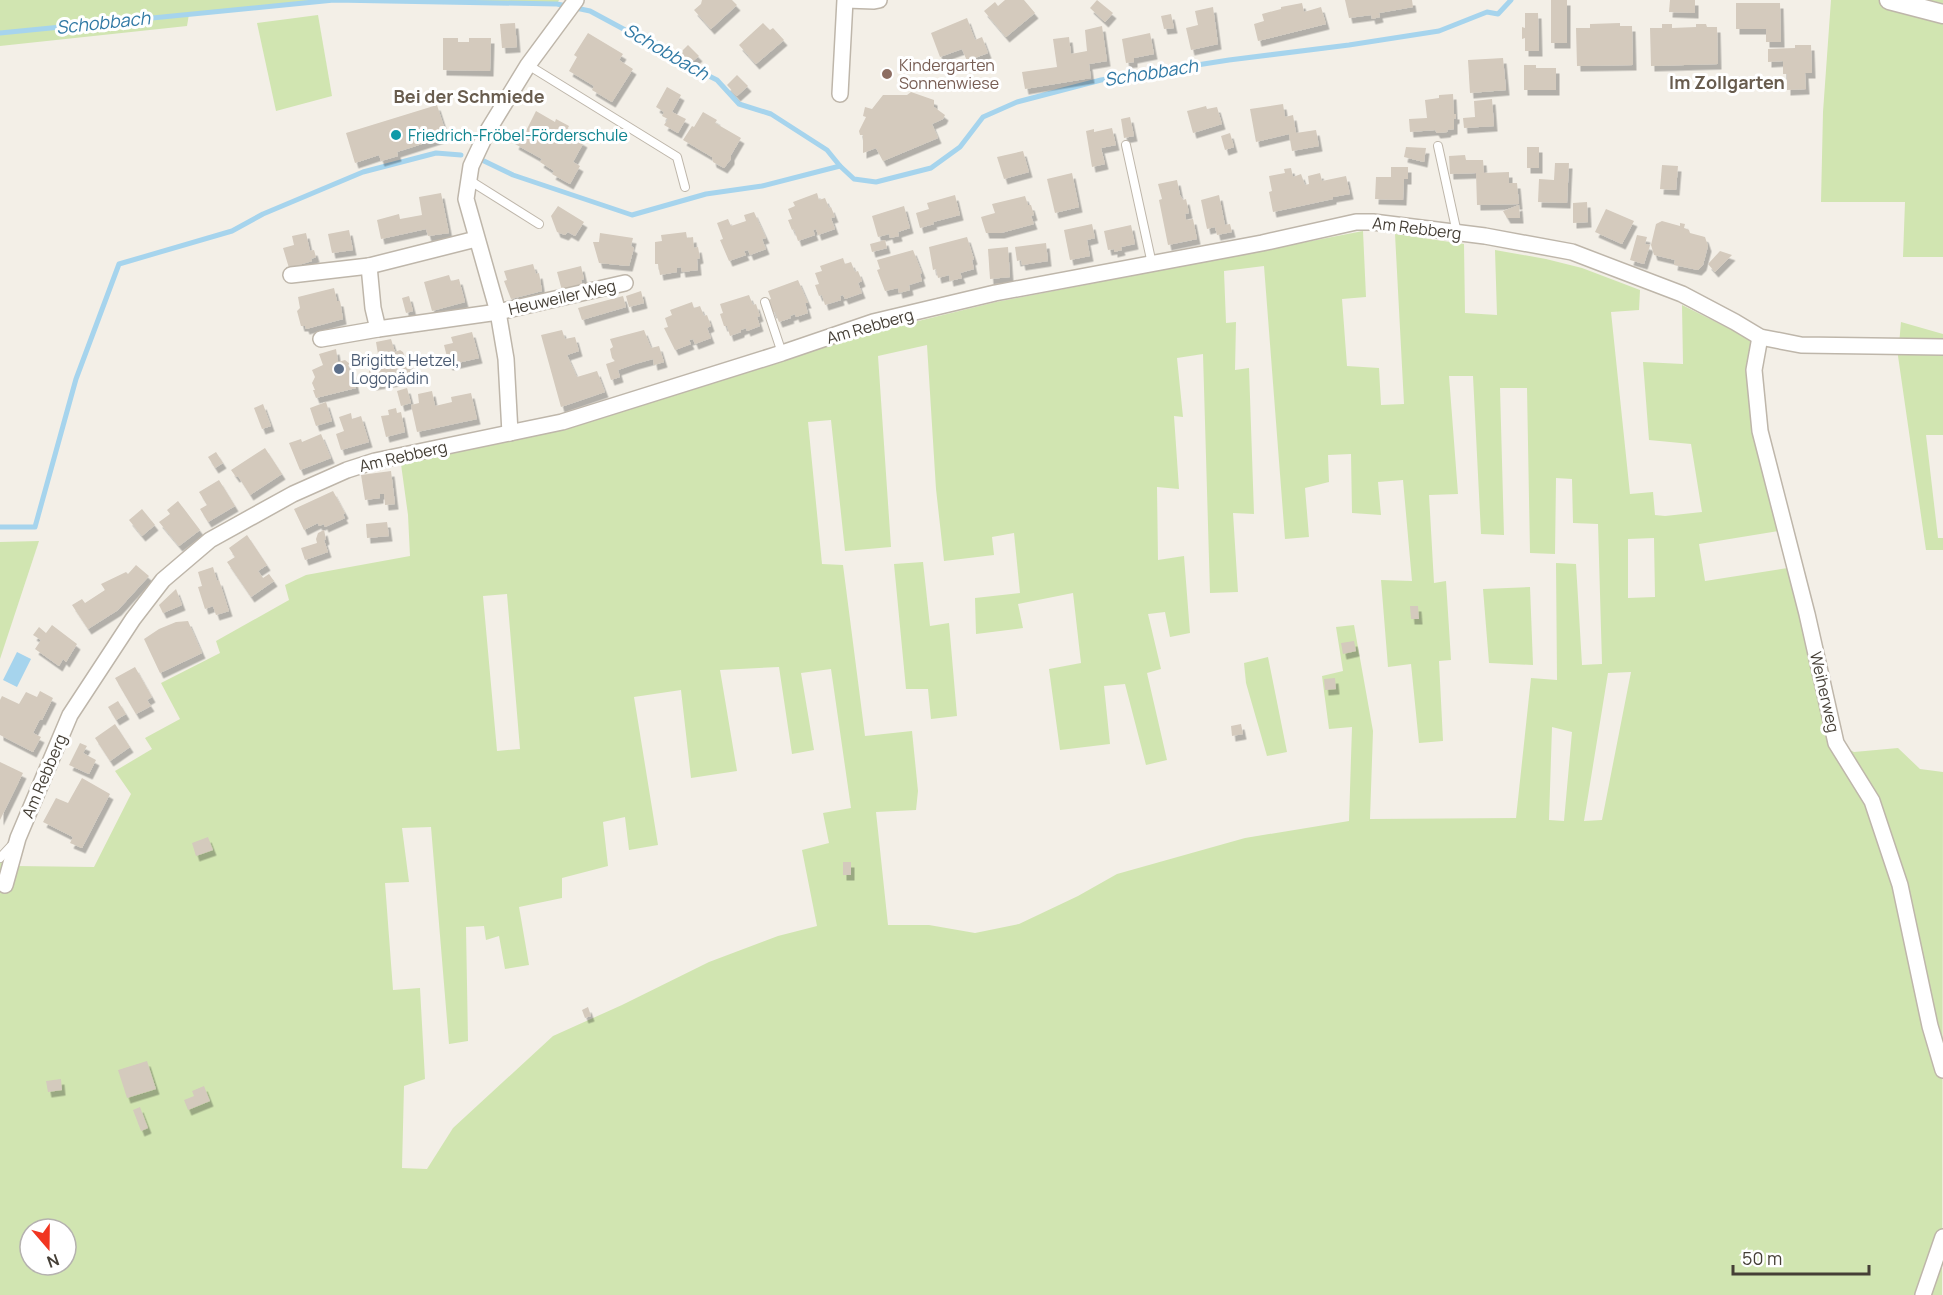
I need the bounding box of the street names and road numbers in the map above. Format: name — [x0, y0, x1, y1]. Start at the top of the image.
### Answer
street label: Am Rebberg — [1371, 212, 1463, 244]
street label: Heuweiler Weg — [506, 274, 618, 320]
street label: Am Rebberg — [824, 303, 916, 349]
street label: Am Rebberg — [357, 435, 449, 477]
street label: Weiherweg — [1805, 649, 1845, 735]
street label: Am Rebberg — [16, 730, 72, 822]

